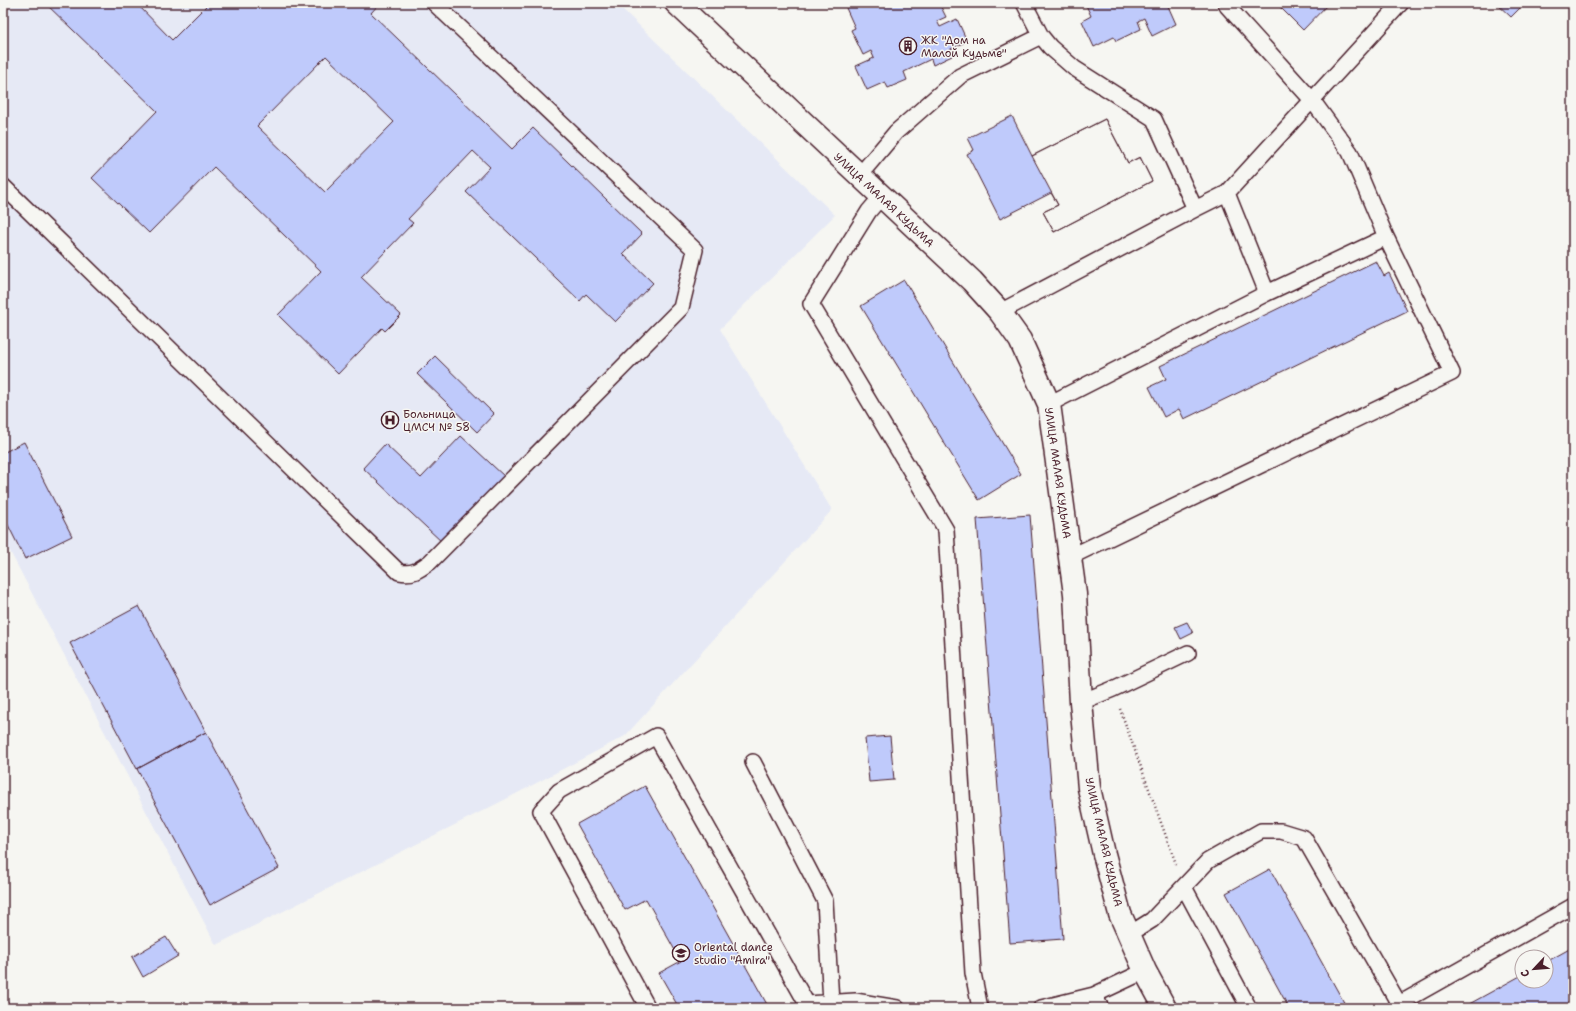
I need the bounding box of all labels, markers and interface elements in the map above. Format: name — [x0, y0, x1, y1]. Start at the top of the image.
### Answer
place label: ЖК "Дом на Малой Кудьме" — [921, 33, 1007, 61]
building icon: ЖК "Дом на Малой Кудьме" — [898, 36, 918, 56]
street label: УЛИЦА МАЛАЯ КУДЬМА — [830, 150, 937, 251]
place label: Больница ЦМСЧ № 58 — [403, 407, 470, 435]
street label: УЛИЦА МАЛАЯ КУДЬМА — [1041, 407, 1074, 540]
hospital icon: Больница ЦМСЧ № 58 — [380, 410, 400, 430]
street label: УЛИЦА МАЛАЯ КУДЬМА — [1081, 776, 1126, 908]
place label: Oriental dance studio "Amira" — [694, 940, 773, 968]
school or university icon: Oriental dance studio "Amira" — [671, 943, 691, 963]
north arrow — [1514, 949, 1554, 989]
text: С — [1517, 967, 1534, 979]

